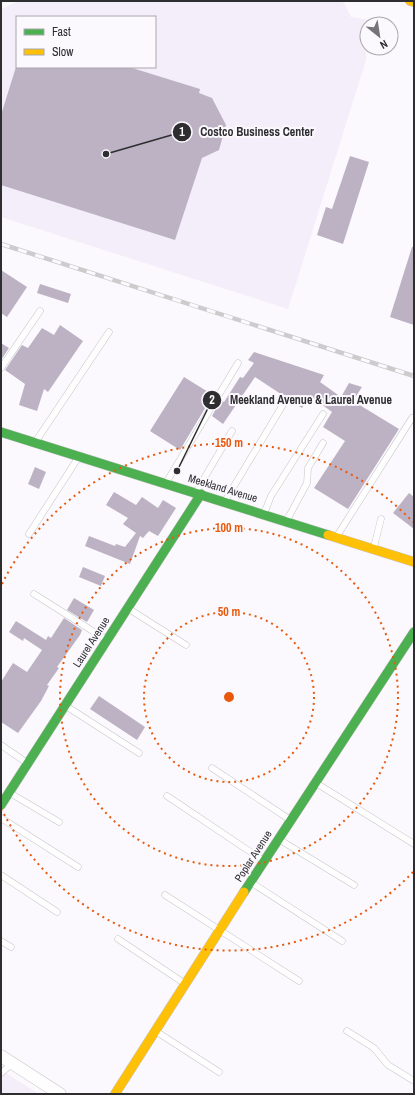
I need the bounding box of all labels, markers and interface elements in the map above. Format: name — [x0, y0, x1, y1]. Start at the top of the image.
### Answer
legend — [16, 16, 156, 68]
north arrow — [359, 16, 399, 56]
text: Fast — [52, 24, 71, 40]
text: N — [378, 37, 390, 52]
text: Slow — [52, 44, 74, 60]
callout: Costco Business Center — [172, 120, 322, 144]
text: 1 — [179, 124, 185, 140]
text: Costco Business Center — [200, 124, 314, 140]
callout: Meekland Avenue & Laurel Avenue — [202, 388, 401, 412]
text: 2 — [209, 392, 215, 408]
text: Meekland Avenue & Laurel Avenue — [230, 392, 393, 408]
text: 150 m — [215, 435, 243, 451]
street label: Meekland Avenue — [187, 471, 259, 505]
text: 100 m — [215, 520, 243, 536]
text: 50 m — [218, 604, 240, 620]
street label: Laurel Avenue — [69, 614, 113, 670]
centre of rings — [222, 690, 236, 704]
street label: Poplar Avenue — [231, 828, 275, 884]

